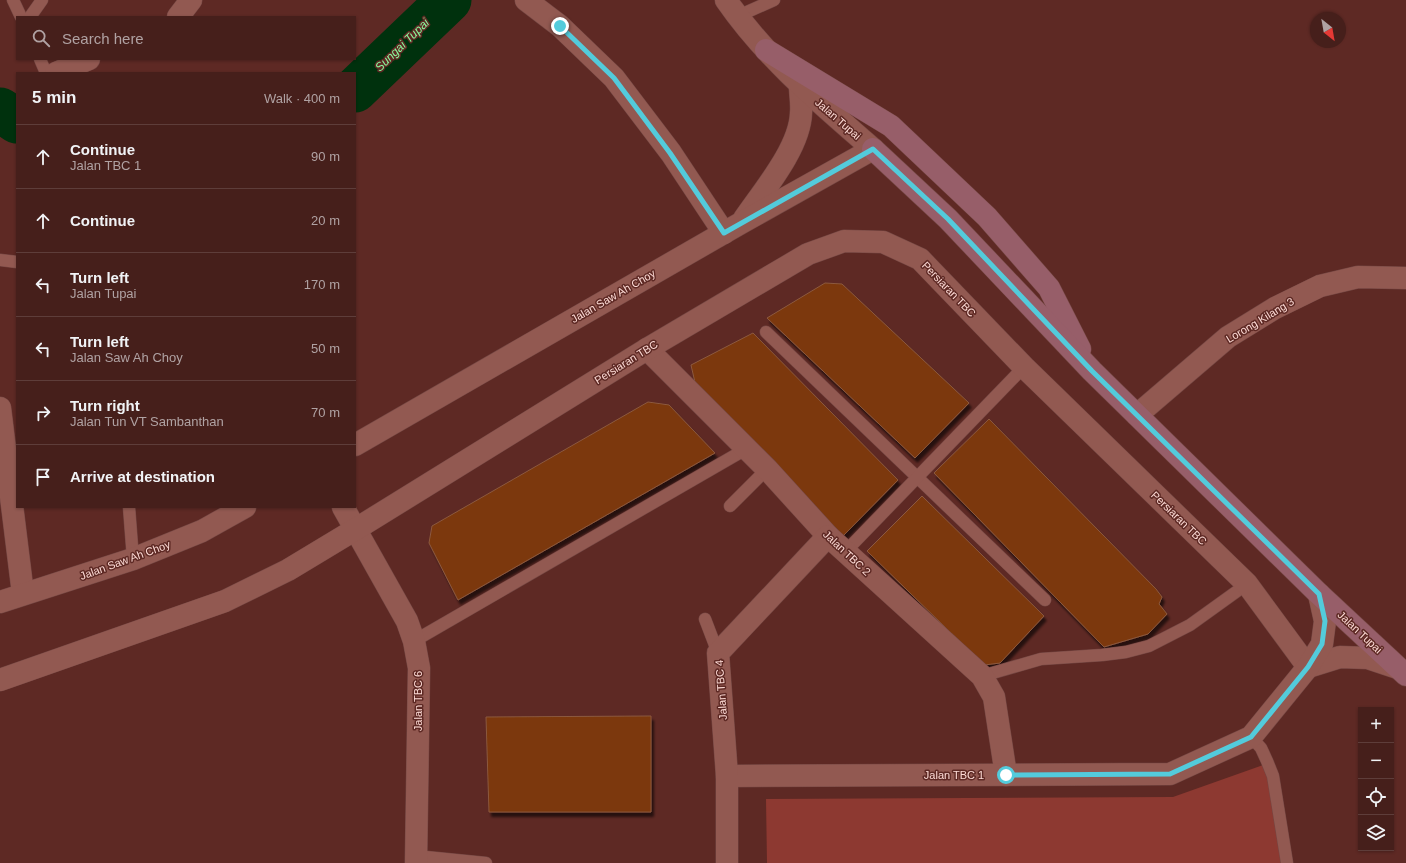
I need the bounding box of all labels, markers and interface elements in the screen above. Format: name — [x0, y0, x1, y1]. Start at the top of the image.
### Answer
north arrow — [1310, 12, 1346, 48]
water label: Sungai Tupai — [372, 15, 432, 74]
search box — [16, 16, 356, 60]
route end — [551, 17, 569, 35]
icon: search — [30, 27, 52, 49]
text: Search here — [62, 30, 144, 47]
text: 5 min — [32, 88, 76, 107]
text: Walk · 400 m — [264, 91, 340, 106]
street label: Jalan Tupai — [813, 96, 863, 142]
text: Continue — [70, 141, 135, 158]
icon: ahead — [32, 146, 54, 168]
text: 90 m — [311, 149, 340, 164]
text: Jalan TBC 1 — [70, 158, 141, 173]
icon: ahead — [32, 210, 54, 232]
text: Continue — [70, 212, 135, 229]
text: 20 m — [311, 213, 340, 228]
street label: Persiaran TBC — [920, 259, 978, 319]
street label: Jalan Saw Ah Choy — [569, 267, 658, 325]
text: Turn left — [70, 269, 129, 286]
icon: left — [32, 274, 54, 296]
text: 170 m — [304, 277, 340, 292]
text: Jalan Tupai — [70, 286, 137, 301]
street label: Lorong Kilang 3 — [1224, 295, 1296, 345]
text: Turn left — [70, 333, 129, 350]
icon: left — [32, 338, 54, 360]
street label: Persiaran TBC — [592, 338, 660, 386]
text: 50 m — [311, 341, 340, 356]
text: Jalan Saw Ah Choy — [70, 350, 183, 365]
text: Turn right — [70, 397, 140, 414]
icon: right — [32, 402, 54, 424]
text: 70 m — [311, 405, 340, 420]
text: Jalan Tun VT Sambanthan — [70, 414, 224, 429]
icon: arrive — [32, 466, 54, 488]
text: Arrive at destination — [70, 468, 215, 485]
street label: Persiaran TBC — [1149, 489, 1209, 547]
street label: Jalan TBC 2 — [821, 528, 873, 578]
street label: Jalan Saw Ah Choy — [78, 538, 172, 582]
street label: Jalan Tupai — [1335, 608, 1385, 656]
street label: Jalan TBC 4 — [713, 659, 729, 721]
street label: Jalan TBC 6 — [412, 671, 424, 731]
map controls — [1358, 707, 1394, 851]
button: + — [1358, 707, 1394, 743]
button: − — [1358, 743, 1394, 779]
route start — [997, 766, 1015, 784]
street label: Jalan TBC 1 — [924, 769, 984, 781]
button: locate — [1358, 779, 1394, 815]
button: layers — [1358, 815, 1394, 851]

